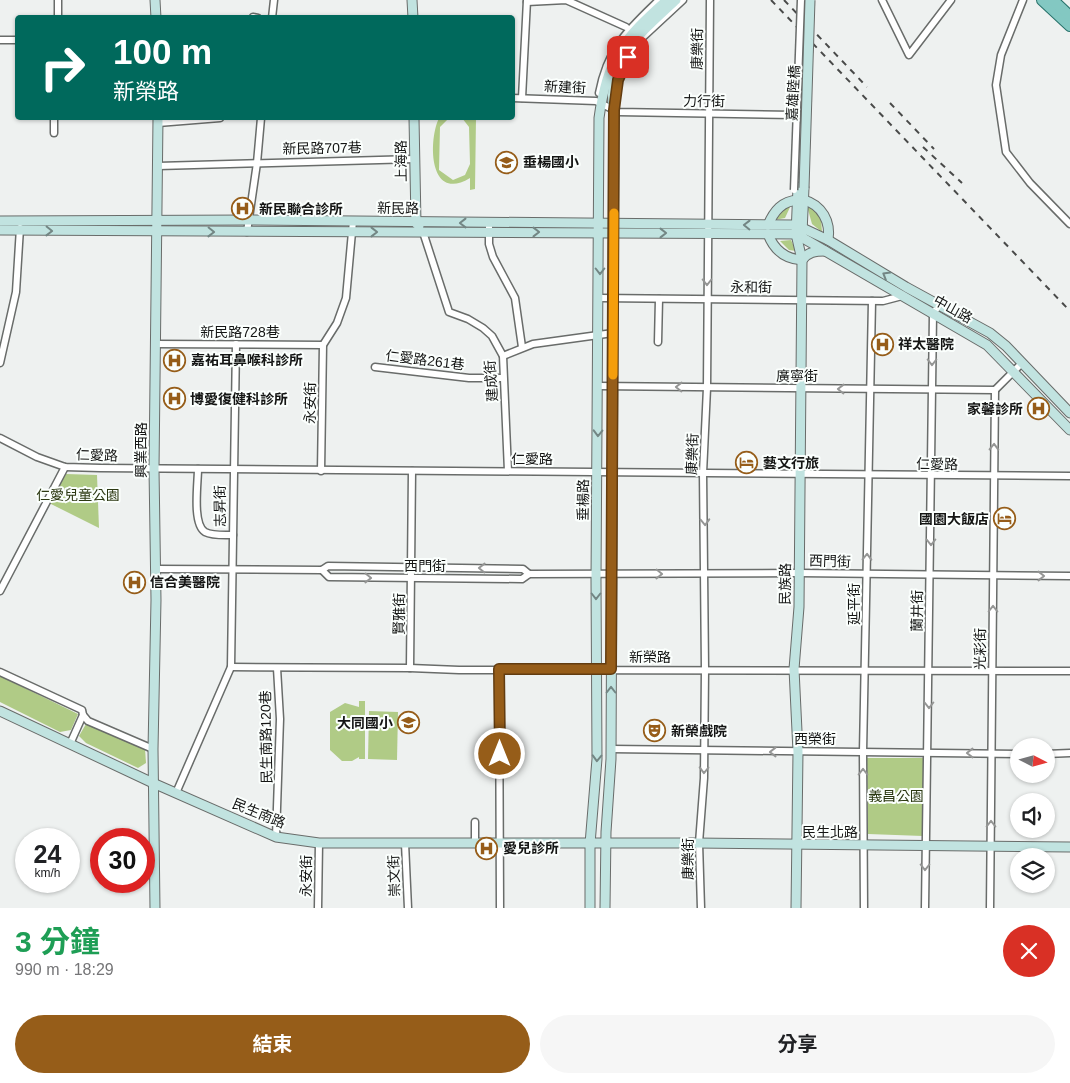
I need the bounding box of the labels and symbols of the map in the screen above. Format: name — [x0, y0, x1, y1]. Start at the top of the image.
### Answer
street label: 康樂街 — [689, 28, 705, 70]
pin — [607, 36, 649, 78]
street label: 嘉雄陸橋 — [784, 65, 802, 121]
street label: 新建街 — [544, 78, 586, 96]
street label: 力行街 — [683, 93, 725, 109]
street label: 新民路707巷 — [282, 139, 362, 157]
street label: 上海路 — [393, 140, 409, 182]
school or university icon: 垂楊國小 — [495, 150, 519, 174]
place label: 垂楊國小 — [523, 154, 579, 170]
hospital icon: 新民聯合診所 — [231, 197, 255, 221]
street label: 新民路 — [377, 200, 419, 216]
place label: 新民聯合診所 — [259, 201, 343, 217]
one-way arrow — [459, 218, 467, 228]
one-way arrow — [743, 219, 751, 230]
one-way arrow — [45, 226, 53, 236]
one-way arrow — [208, 227, 215, 237]
one-way arrow — [370, 227, 378, 237]
one-way arrow — [532, 227, 540, 237]
one-way arrow — [660, 228, 667, 238]
one-way arrow — [595, 267, 605, 275]
one-way arrow — [883, 271, 892, 281]
one-way arrow — [702, 278, 712, 286]
street label: 永和街 — [730, 279, 772, 295]
street label: 中山路 — [931, 292, 975, 326]
street label: 新民路728巷 — [200, 324, 280, 340]
hospital icon: 祥太醫院 — [870, 332, 894, 356]
place label: 祥太醫院 — [898, 336, 954, 352]
street label: 仁愛路261巷 — [385, 347, 465, 373]
hospital icon: 嘉祐耳鼻喉科診所 — [163, 348, 187, 372]
place label: 嘉祐耳鼻喉科診所 — [191, 352, 303, 368]
street label: 建成街 — [482, 359, 500, 403]
one-way arrow — [927, 359, 938, 367]
street label: 廣寧街 — [776, 368, 818, 384]
street label: 永安街 — [302, 382, 318, 424]
one-way arrow — [674, 382, 682, 392]
one-way arrow — [837, 384, 844, 394]
hospital icon: 博愛復健科診所 — [162, 387, 186, 411]
place label: 博愛復健科診所 — [190, 391, 288, 407]
hospital icon: 家馨診所 — [1027, 397, 1051, 421]
place label: 家馨診所 — [967, 401, 1023, 417]
street label: 興業西路 — [133, 422, 149, 478]
one-way arrow — [593, 430, 603, 437]
street label: 康樂街 — [683, 433, 701, 475]
one-way arrow — [989, 443, 999, 450]
street label: 仁愛路 — [76, 446, 118, 464]
street label: 仁愛路 — [511, 451, 553, 467]
hotel icon: 藝文行旅 — [735, 451, 759, 475]
place label: 藝文行旅 — [763, 455, 819, 471]
street label: 仁愛路 — [916, 456, 958, 472]
street label: 垂楊路 — [575, 479, 591, 521]
street label: 志昇街 — [212, 485, 228, 527]
park label: 仁愛兒童公園 — [36, 487, 120, 503]
hotel icon: 國園大飯店 — [993, 507, 1017, 531]
place label: 國園大飯店 — [919, 511, 989, 527]
one-way arrow — [700, 518, 710, 526]
one-way arrow — [926, 539, 936, 547]
street label: 西門街 — [809, 552, 851, 570]
one-way arrow — [862, 553, 872, 560]
street label: 西門街 — [404, 558, 446, 574]
one-way arrow — [478, 563, 486, 573]
street label: 民族路 — [777, 563, 793, 605]
one-way arrow — [656, 569, 663, 579]
hospital icon: 信合美醫院 — [122, 570, 146, 594]
one-way arrow — [1037, 571, 1045, 581]
one-way arrow — [364, 573, 372, 583]
place label: 信合美醫院 — [150, 574, 220, 590]
street label: 延平街 — [846, 583, 862, 625]
street label: 蘭井街 — [909, 590, 925, 632]
one-way arrow — [591, 592, 601, 600]
street label: 賢雅街 — [391, 593, 407, 635]
one-way arrow — [988, 605, 998, 613]
street label: 光彩街 — [972, 628, 988, 670]
street label: 新榮路 — [629, 649, 671, 665]
one-way arrow — [606, 686, 616, 694]
street label: 民生南路120巷 — [257, 690, 275, 784]
one-way arrow — [924, 702, 934, 709]
school or university icon: 大同國小 — [397, 711, 421, 735]
place label: 大同國小 — [337, 715, 393, 731]
theatre icon: 新榮戲院 — [643, 719, 667, 743]
place label: 新榮戲院 — [671, 723, 727, 739]
position arrow — [473, 727, 525, 779]
street label: 西榮街 — [794, 731, 836, 747]
north arrow — [1010, 738, 1055, 782]
one-way arrow — [768, 747, 776, 757]
one-way arrow — [966, 748, 974, 758]
one-way arrow — [592, 754, 602, 762]
one-way arrow — [699, 767, 709, 775]
one-way arrow — [858, 768, 868, 776]
park label: 義昌公園 — [868, 788, 924, 804]
street label: 民生南路 — [230, 795, 288, 831]
one-way arrow — [986, 820, 996, 828]
street label: 民生北路 — [802, 824, 858, 840]
speed limit sign: 30 — [90, 828, 155, 893]
hospital icon: 愛兒診所 — [475, 836, 499, 860]
street label: 康樂街 — [680, 838, 696, 880]
place label: 愛兒診所 — [503, 840, 559, 856]
street label: 永安街 — [298, 855, 314, 897]
street label: 崇文街 — [385, 855, 403, 897]
one-way arrow — [920, 864, 930, 872]

